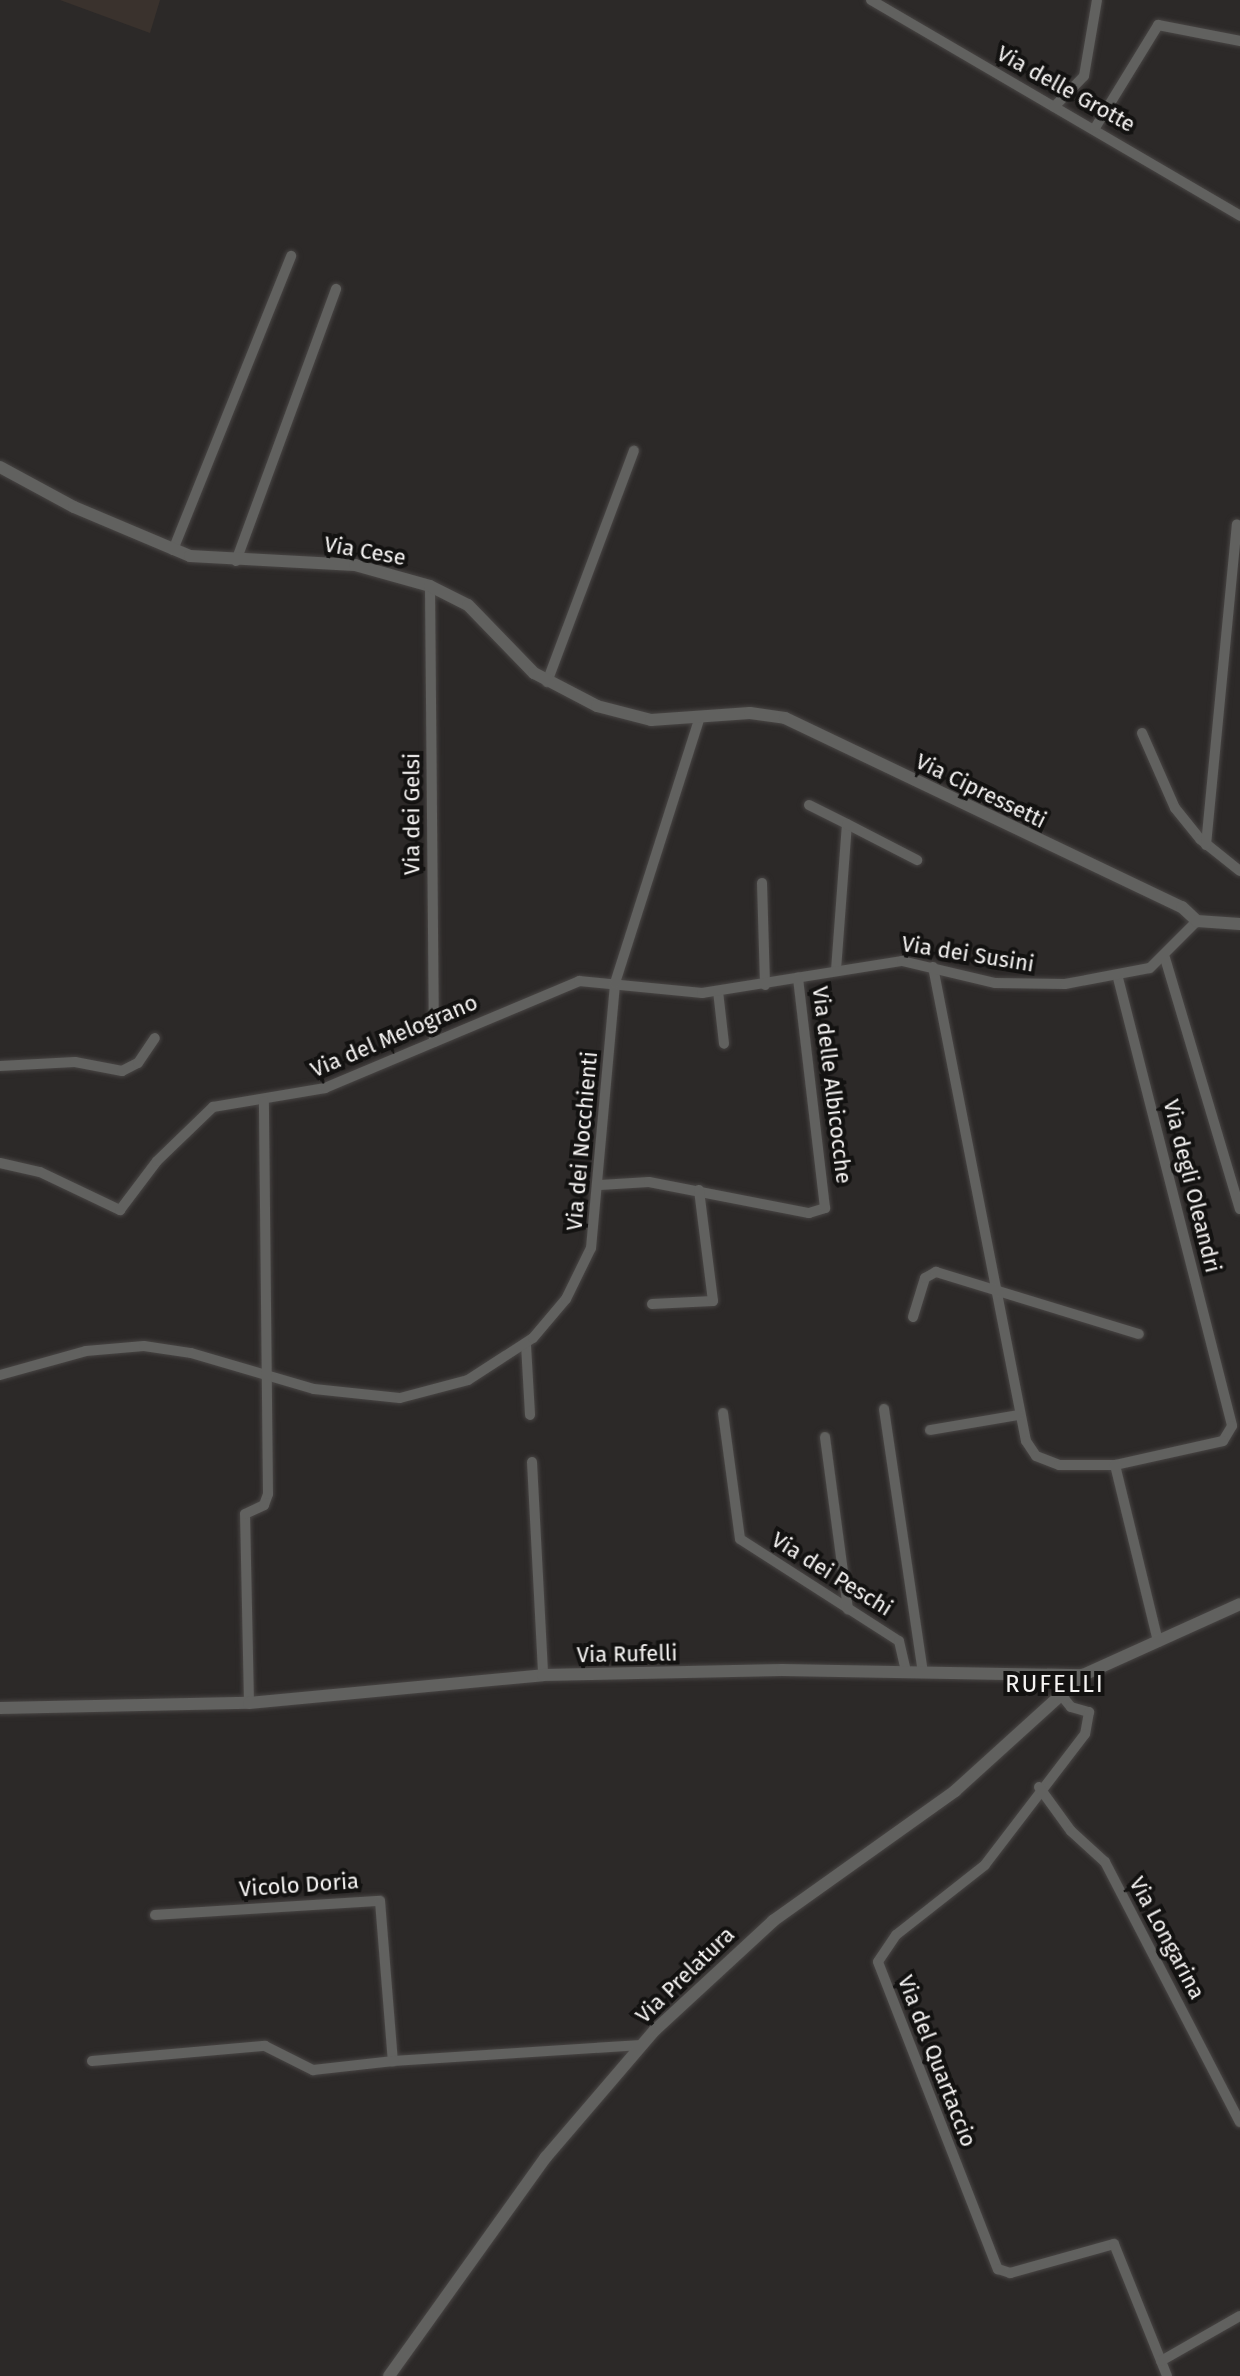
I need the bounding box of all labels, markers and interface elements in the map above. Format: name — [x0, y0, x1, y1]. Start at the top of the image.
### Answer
street label: Via delle Grotte — [992, 40, 1140, 138]
street label: Via Cese — [322, 531, 408, 571]
street label: Via Cipressetti — [911, 748, 1051, 834]
street label: Via dei Gelsi — [399, 753, 425, 875]
street label: Via dei Susini — [900, 930, 1036, 978]
street label: Via delle Albicocche — [807, 985, 857, 1185]
street label: Via del Melograno — [307, 989, 481, 1083]
street label: Via dei Nocchienti — [561, 1050, 603, 1232]
street label: Via degli Oleandri — [1158, 1097, 1226, 1275]
street label: Via dei Peschi — [767, 1526, 897, 1622]
street label: Via Rufelli — [576, 1640, 678, 1668]
district label: RUFELLI — [1005, 1671, 1105, 1699]
street label: Vicolo Doria — [238, 1868, 360, 1902]
street label: Via Longarina — [1124, 1872, 1210, 2004]
street label: Via Prelatura — [630, 1921, 740, 2029]
street label: Via del Quartaccio — [892, 1972, 982, 2150]

